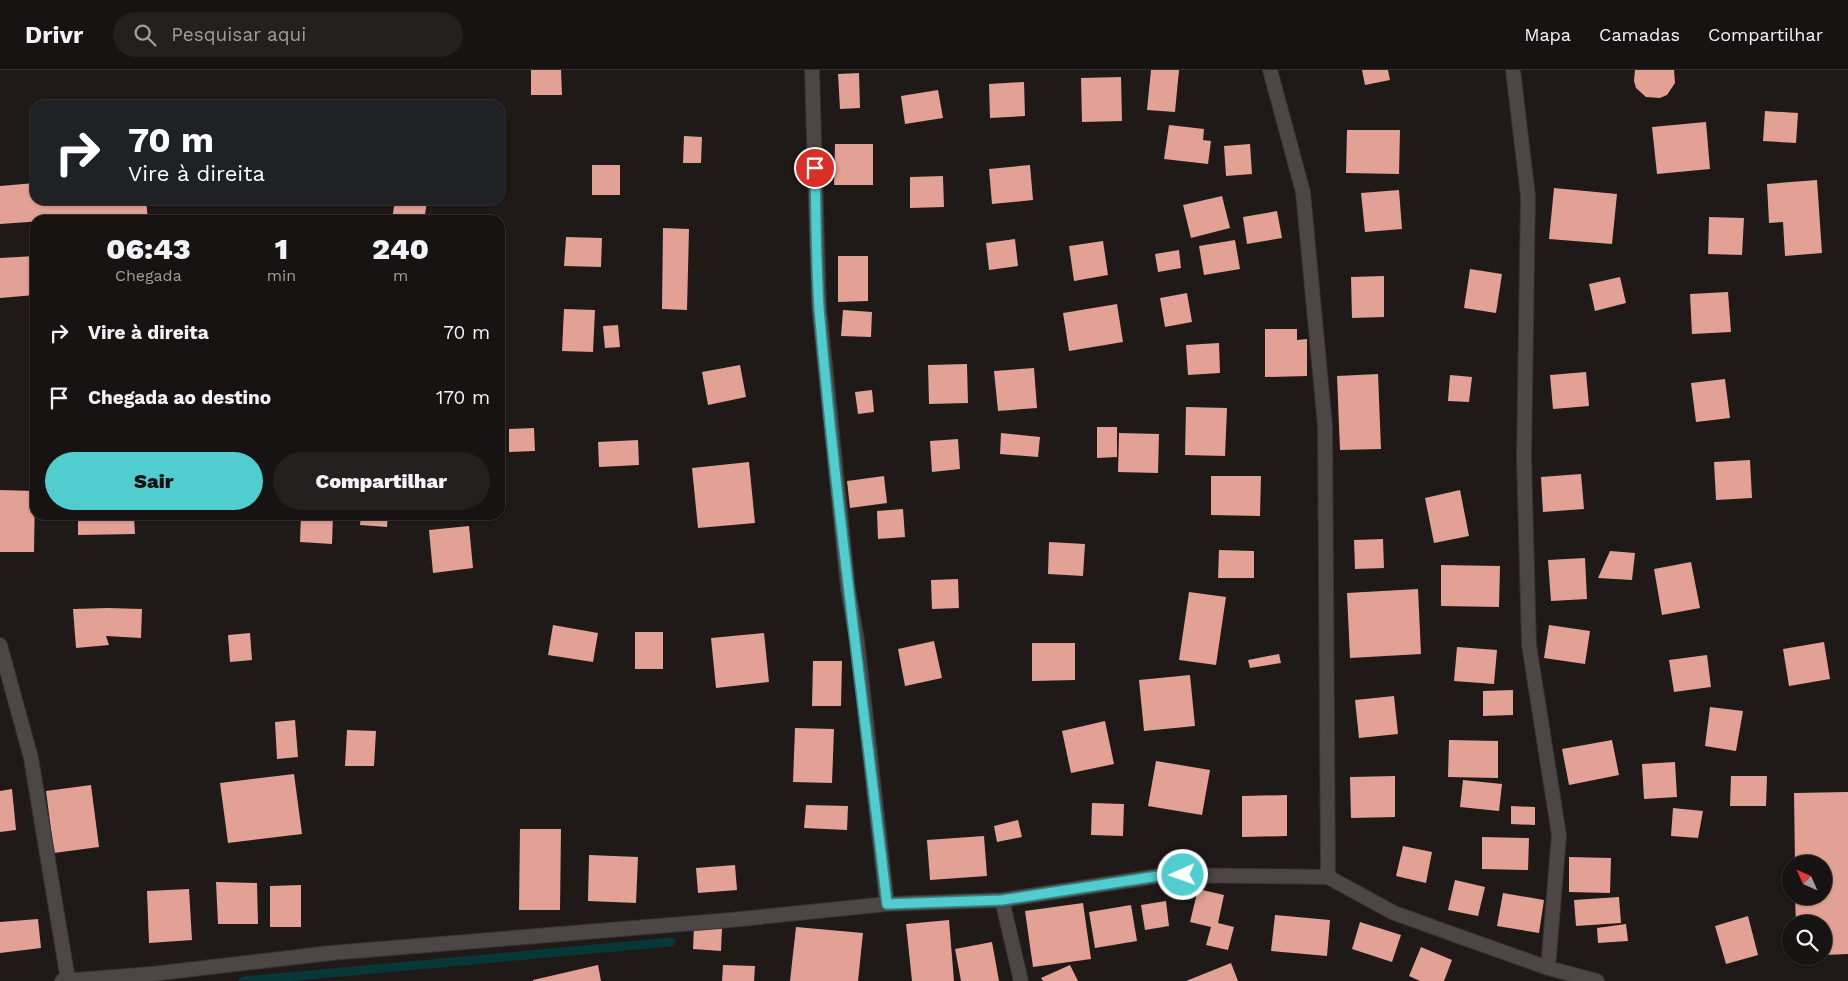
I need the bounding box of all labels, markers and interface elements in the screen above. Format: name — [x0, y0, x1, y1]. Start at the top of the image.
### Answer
search box — [113, 12, 463, 57]
text: Drivr — [25, 21, 83, 49]
icon: search — [131, 21, 159, 49]
text: Pesquisar aqui — [171, 23, 306, 46]
text: Mapa — [1524, 24, 1571, 45]
text: Camadas — [1599, 24, 1680, 45]
text: Compartilhar — [1708, 24, 1823, 45]
text: 70 m — [128, 119, 214, 161]
icon: right — [45, 120, 110, 185]
pin — [794, 147, 836, 189]
icon: arrive — [801, 154, 829, 182]
text: Vire à direita — [128, 161, 265, 186]
text: 06:43 — [106, 231, 191, 266]
text: 1 — [275, 231, 288, 266]
text: 240 — [372, 231, 429, 266]
text: Chegada — [115, 266, 182, 285]
text: min — [267, 266, 296, 285]
text: m — [393, 266, 408, 285]
icon: right — [45, 319, 73, 347]
text: Vire à direita — [88, 321, 209, 344]
text: 70 m — [443, 321, 490, 344]
icon: arrive — [45, 384, 73, 412]
text: Chegada ao destino — [88, 386, 271, 409]
text: 170 m — [436, 386, 490, 409]
button: Sair — [45, 452, 263, 510]
button: Compartilhar — [273, 452, 490, 510]
position arrow — [1156, 848, 1208, 900]
north arrow — [1782, 855, 1832, 905]
map controls — [1782, 855, 1832, 965]
button: search — [1782, 915, 1832, 965]

